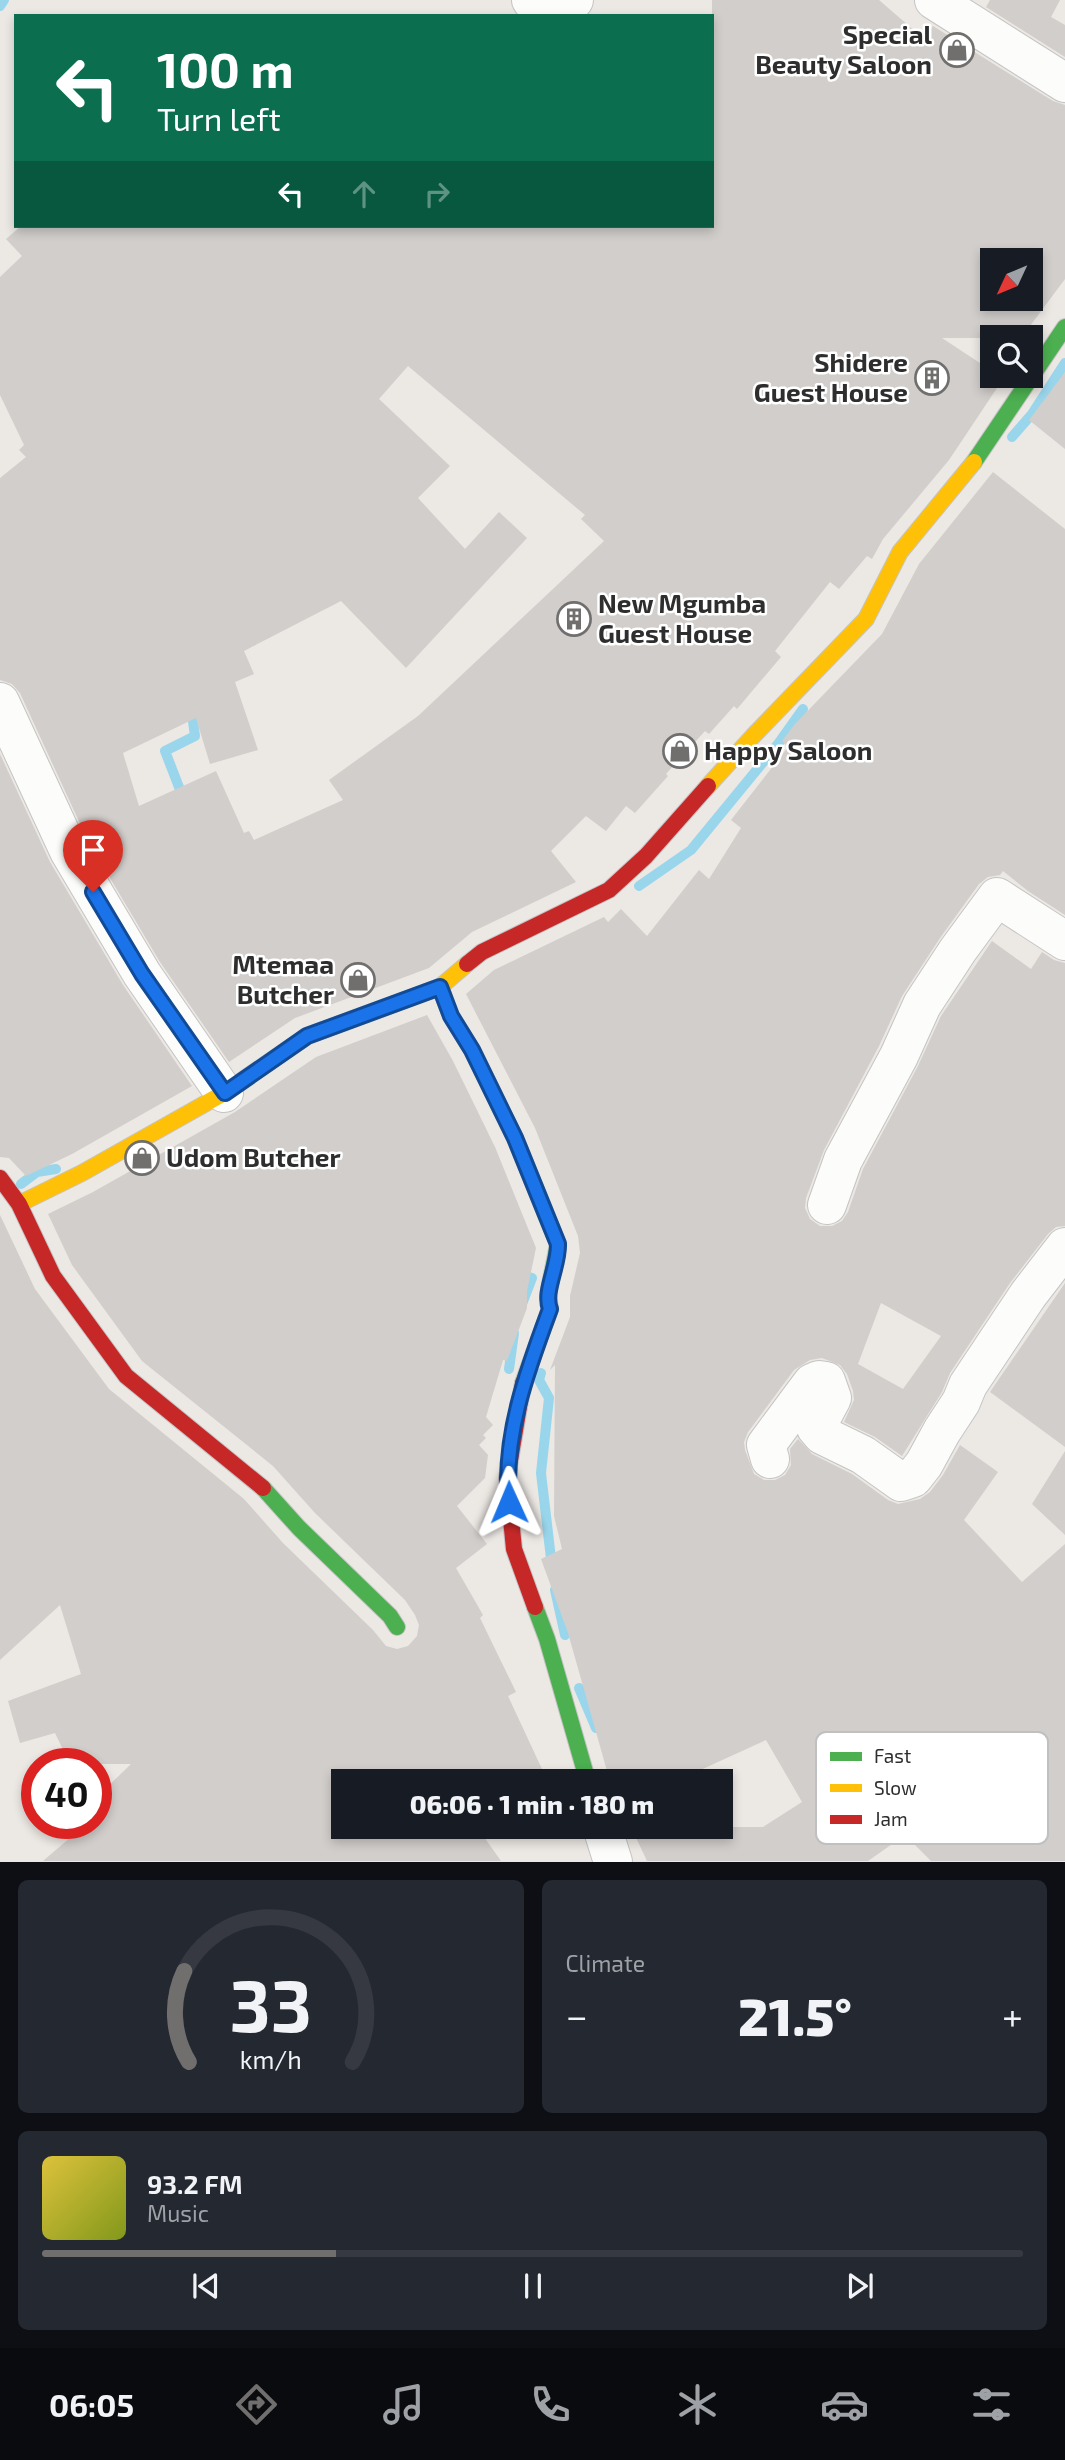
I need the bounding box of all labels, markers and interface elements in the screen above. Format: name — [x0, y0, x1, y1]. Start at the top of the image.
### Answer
place label: Special Beauty Saloon — [755, 18, 932, 80]
shop icon: Special Beauty Saloon — [938, 31, 976, 69]
text: 100 m — [157, 39, 294, 98]
icon: left — [42, 42, 133, 133]
text: Turn left — [157, 99, 281, 137]
icon: left — [272, 175, 310, 213]
icon: ahead — [345, 175, 383, 213]
icon: right — [418, 175, 456, 213]
north arrow — [980, 248, 1043, 312]
map controls — [980, 248, 1043, 388]
button: search — [980, 325, 1043, 388]
place label: Shidere Guest House — [754, 346, 908, 407]
building icon: Shidere Guest House — [913, 359, 951, 397]
place label: New Mgumba Guest House — [598, 587, 766, 648]
building icon: New Mgumba Guest House — [555, 600, 593, 638]
shop icon: Happy Saloon — [661, 732, 699, 770]
place label: Happy Saloon — [704, 734, 872, 766]
pin — [63, 820, 123, 892]
icon: arrive — [74, 831, 112, 869]
place label: Mtemaa Butcher — [232, 948, 334, 1009]
shop icon: Mtemaa Butcher — [339, 961, 377, 999]
shop icon: Udom Butcher — [123, 1139, 161, 1177]
place label: Udom Butcher — [166, 1141, 341, 1172]
position arrow — [472, 1465, 546, 1539]
legend — [816, 1732, 1048, 1844]
text: Fast — [874, 1744, 911, 1767]
speed limit sign: 40 — [21, 1748, 112, 1839]
text: Slow — [874, 1776, 917, 1799]
text: 06:06 · 1 min · 180 m — [410, 1788, 654, 1819]
text: Jam — [874, 1807, 908, 1830]
text: Climate — [566, 1949, 645, 1977]
text: 33 — [229, 1960, 312, 2048]
text: 21.5° — [738, 1984, 852, 2046]
text: − — [566, 1992, 588, 2038]
text: + — [1002, 1992, 1023, 2038]
text: km/h — [240, 2044, 302, 2074]
text: 93.2 FM — [147, 2168, 242, 2199]
text: Music — [147, 2199, 209, 2227]
icon: previous — [187, 2267, 225, 2305]
icon: pause — [514, 2267, 552, 2305]
icon: next — [841, 2267, 879, 2305]
icon: directions — [232, 2380, 281, 2429]
icon: music — [379, 2380, 428, 2429]
icon: phone — [526, 2380, 575, 2429]
icon: climate — [673, 2380, 722, 2429]
icon: car — [820, 2380, 869, 2429]
icon: filters — [967, 2380, 1016, 2429]
text: 06:05 — [49, 2385, 134, 2423]

